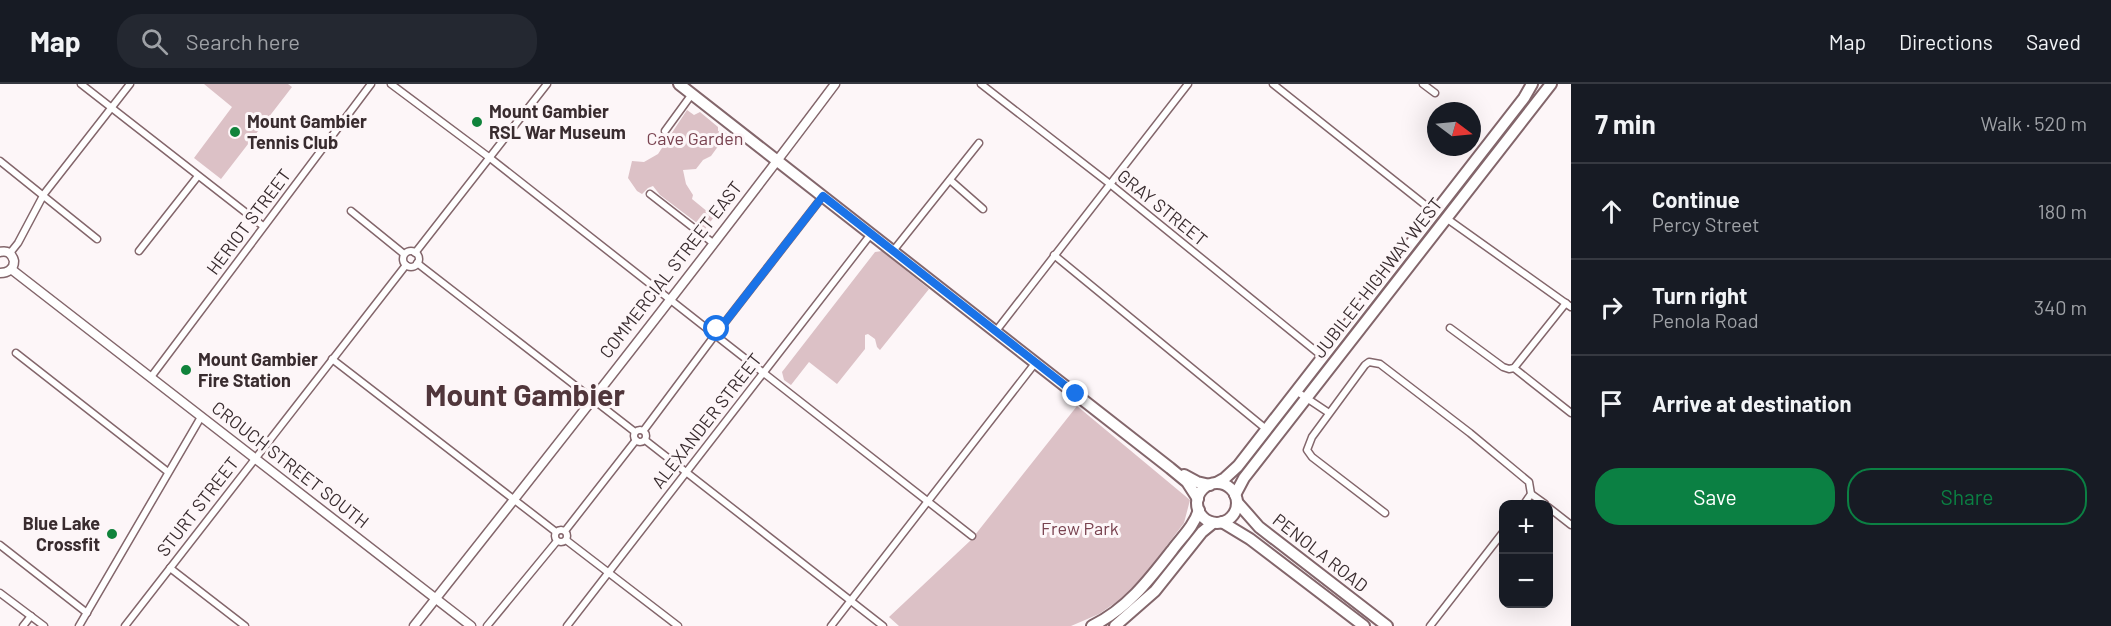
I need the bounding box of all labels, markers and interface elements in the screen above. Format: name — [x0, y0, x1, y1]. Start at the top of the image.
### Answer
search box — [117, 14, 537, 68]
text: Map — [30, 24, 81, 58]
icon: search — [138, 25, 171, 58]
text: Search here — [186, 28, 300, 54]
text: Map — [1829, 29, 1866, 54]
text: Directions — [1899, 29, 1993, 54]
text: Saved — [2026, 29, 2081, 54]
place label: Mount Gambier RSL War Museum — [489, 100, 626, 143]
north arrow — [1427, 102, 1481, 156]
text: 7 min — [1595, 108, 1656, 139]
place label: Mount Gambier Tennis Club — [247, 110, 367, 153]
text: Walk · 520 m — [1981, 111, 2087, 135]
marker: Mount Gambier RSL War Museum — [470, 115, 484, 129]
marker: Mount Gambier Tennis Club — [228, 125, 242, 139]
park label: Cave Garden — [646, 127, 744, 149]
street label: HERIOT STREET — [201, 164, 295, 279]
street label: GRAY STREET — [1113, 164, 1212, 250]
street label: COMMERCIAL STREET EAST — [594, 176, 746, 362]
text: Continue — [1652, 186, 1740, 212]
street label: JUBILEE HIGHWAY WEST — [1308, 193, 1447, 362]
icon: ahead — [1595, 195, 1628, 228]
text: 180 m — [2038, 199, 2087, 223]
text: Percy Street — [1652, 212, 1759, 236]
text: Turn right — [1652, 282, 1747, 308]
icon: right — [1595, 291, 1628, 324]
text: 340 m — [2034, 295, 2087, 319]
text: Penola Road — [1652, 308, 1759, 332]
route start — [703, 315, 729, 341]
place label: Mount Gambier Fire Station — [198, 348, 318, 391]
street label: ALEXANDER STREET — [647, 348, 766, 492]
marker: Mount Gambier Fire Station — [179, 363, 193, 377]
district label: Mount Gambier — [425, 376, 625, 412]
route end — [1062, 380, 1088, 406]
icon: arrive — [1595, 387, 1628, 420]
text: Arrive at destination — [1652, 390, 1851, 416]
street label: CROUCH STREET SOUTH — [208, 396, 374, 532]
street label: STURT STREET — [152, 452, 243, 561]
button: Save — [1595, 468, 1835, 525]
button: Share — [1847, 468, 2087, 525]
map controls — [1499, 500, 1553, 608]
button: + — [1499, 500, 1553, 554]
street label: PENOLA ROAD — [1269, 508, 1373, 596]
place label: Blue Lake Crossfit — [23, 512, 100, 555]
park label: Frew Park — [1041, 517, 1119, 539]
marker: Blue Lake Crossfit — [105, 527, 119, 541]
button: − — [1499, 554, 1553, 608]

